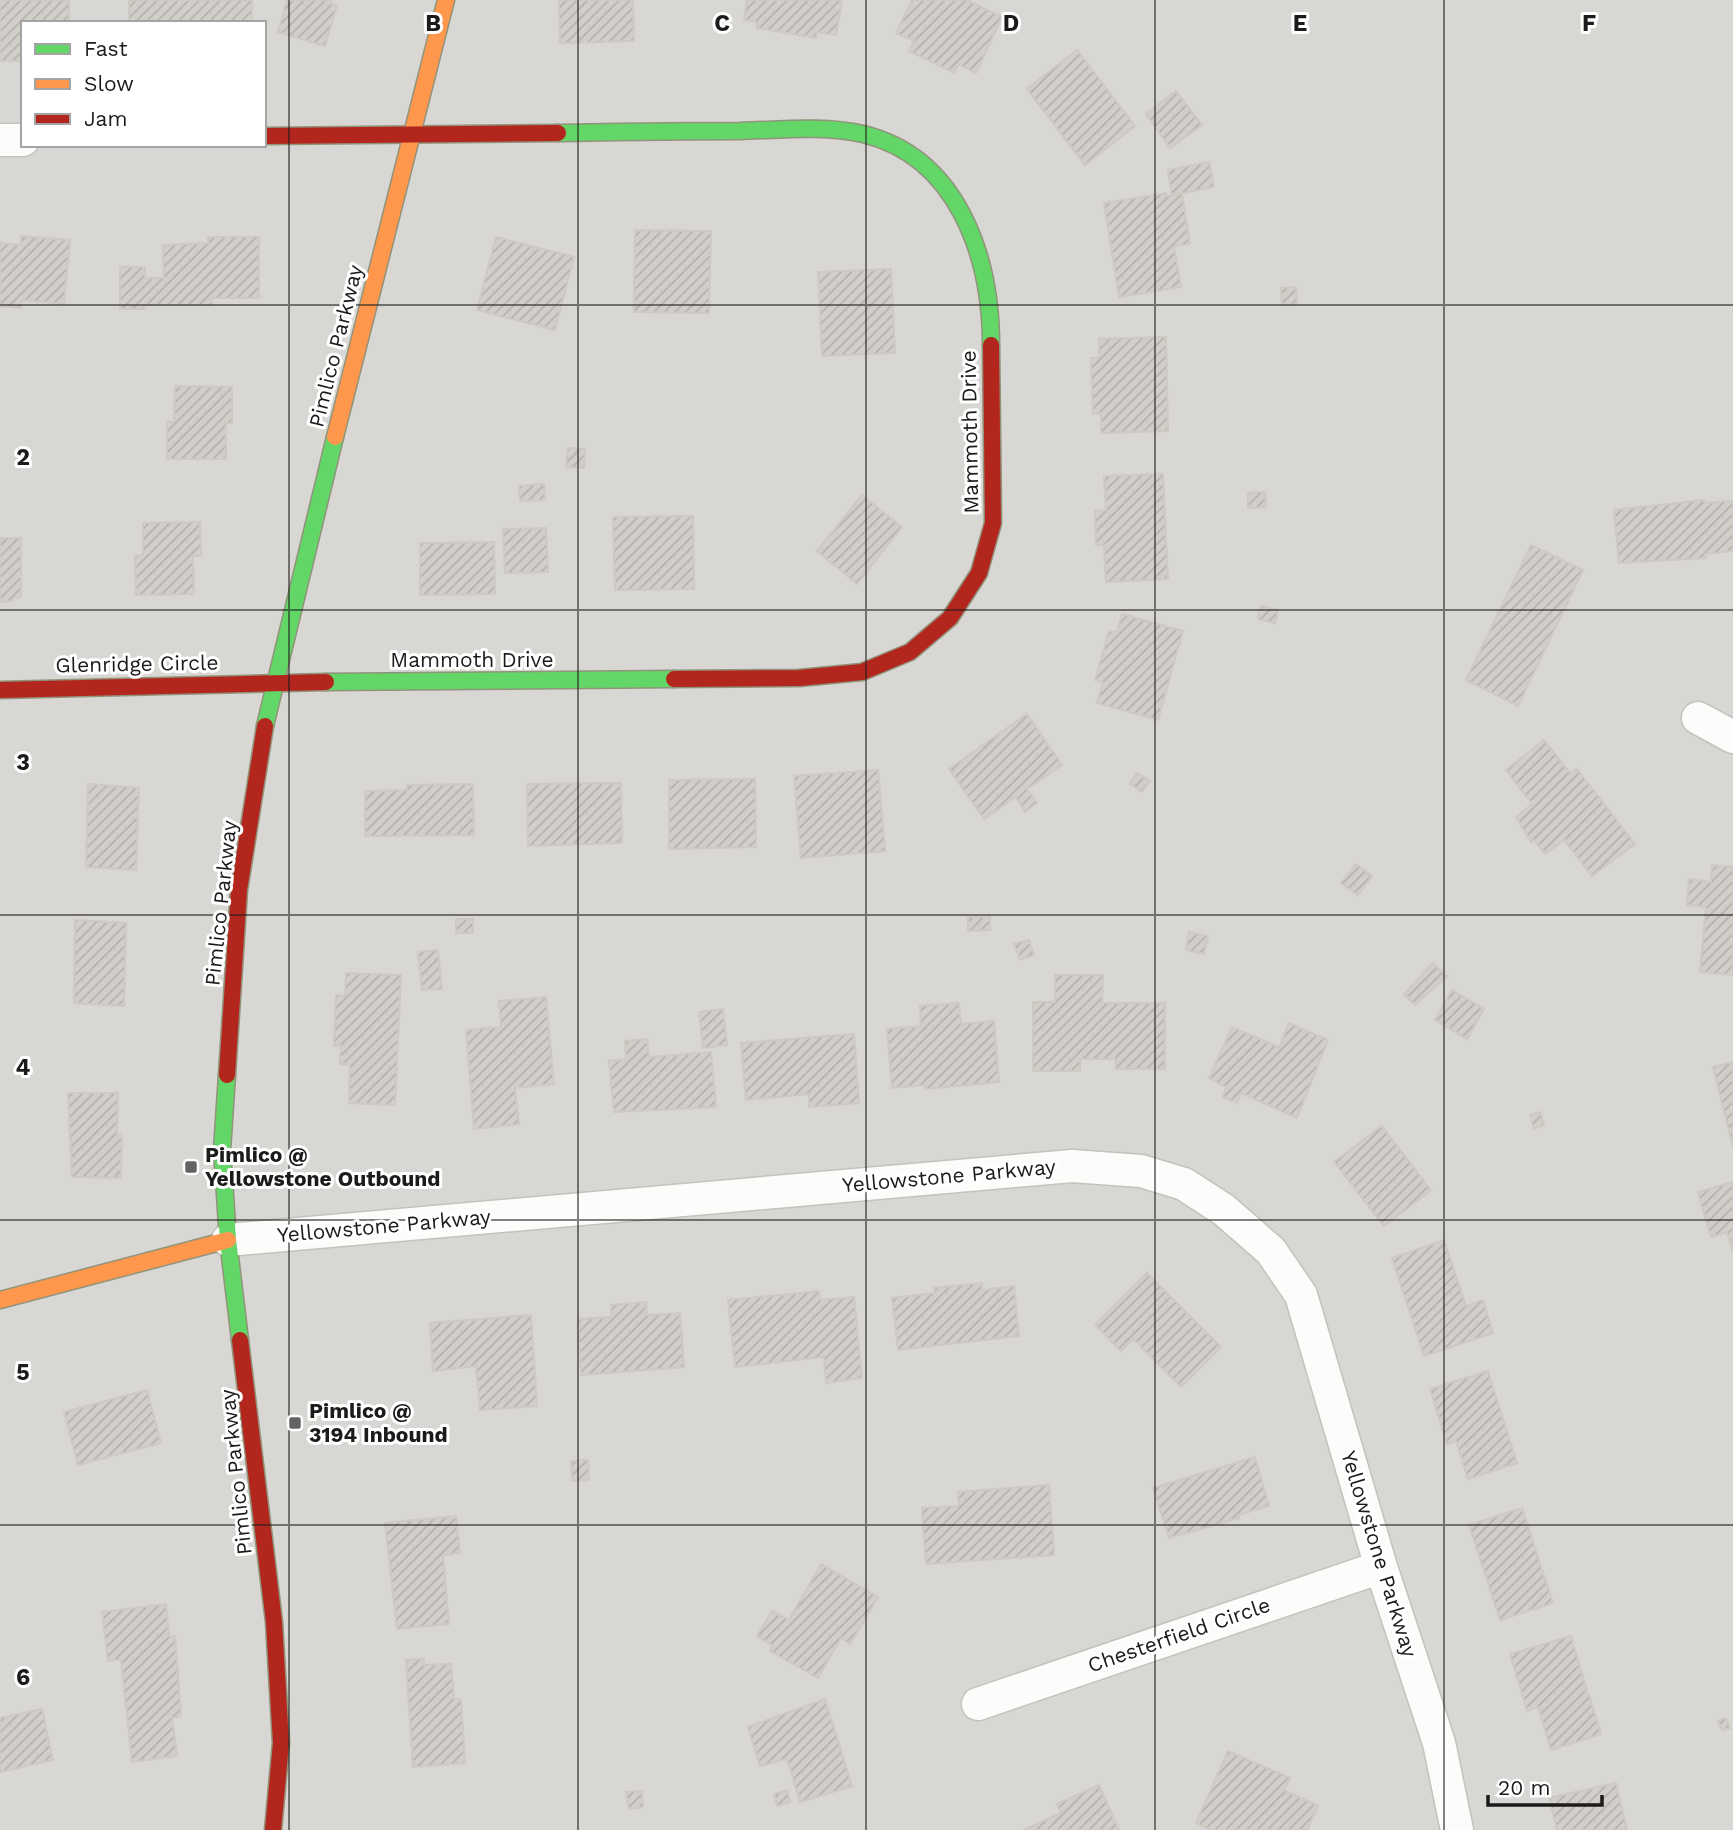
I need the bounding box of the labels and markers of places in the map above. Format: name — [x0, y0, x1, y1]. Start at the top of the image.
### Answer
place label: Pimlico @ Yellowstone Outbound — [205, 1142, 441, 1191]
marker: Pimlico @ Yellowstone Outbound — [183, 1159, 199, 1175]
place label: Pimlico @ 3194 Inbound — [309, 1398, 448, 1447]
marker: Pimlico @ 3194 Inbound — [287, 1415, 303, 1431]

